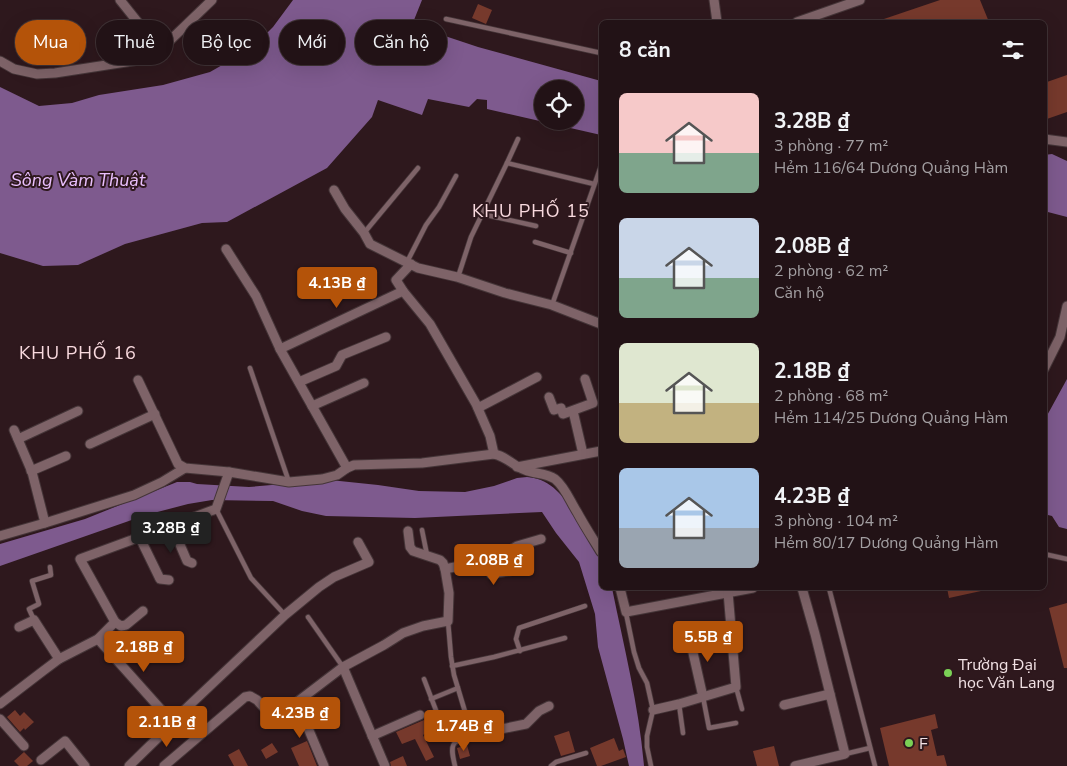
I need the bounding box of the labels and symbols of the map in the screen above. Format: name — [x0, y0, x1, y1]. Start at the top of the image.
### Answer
water label: Sông Vàm Thuật — [11, 168, 146, 192]
district label: KHU PHỐ 15 — [472, 198, 590, 223]
pin: 4.13B ₫ — [291, 266, 383, 309]
district label: KHU PHỐ 16 — [19, 340, 137, 365]
pin: 3.28B ₫ — [125, 512, 217, 554]
pin: 2.08B ₫ — [448, 544, 540, 586]
pin: 5.5B ₫ — [667, 620, 749, 663]
pin: 2.18B ₫ — [98, 630, 190, 673]
place label: Trường Đại học Văn Lang — [958, 654, 1055, 694]
marker: Trường Đại học Văn Lang — [942, 667, 954, 679]
pin: 4.23B ₫ — [254, 696, 346, 739]
pin: 2.11B ₫ — [121, 706, 213, 748]
pin: 1.74B ₫ — [418, 710, 510, 752]
place label: F — [919, 733, 928, 755]
marker: F — [903, 737, 915, 749]

